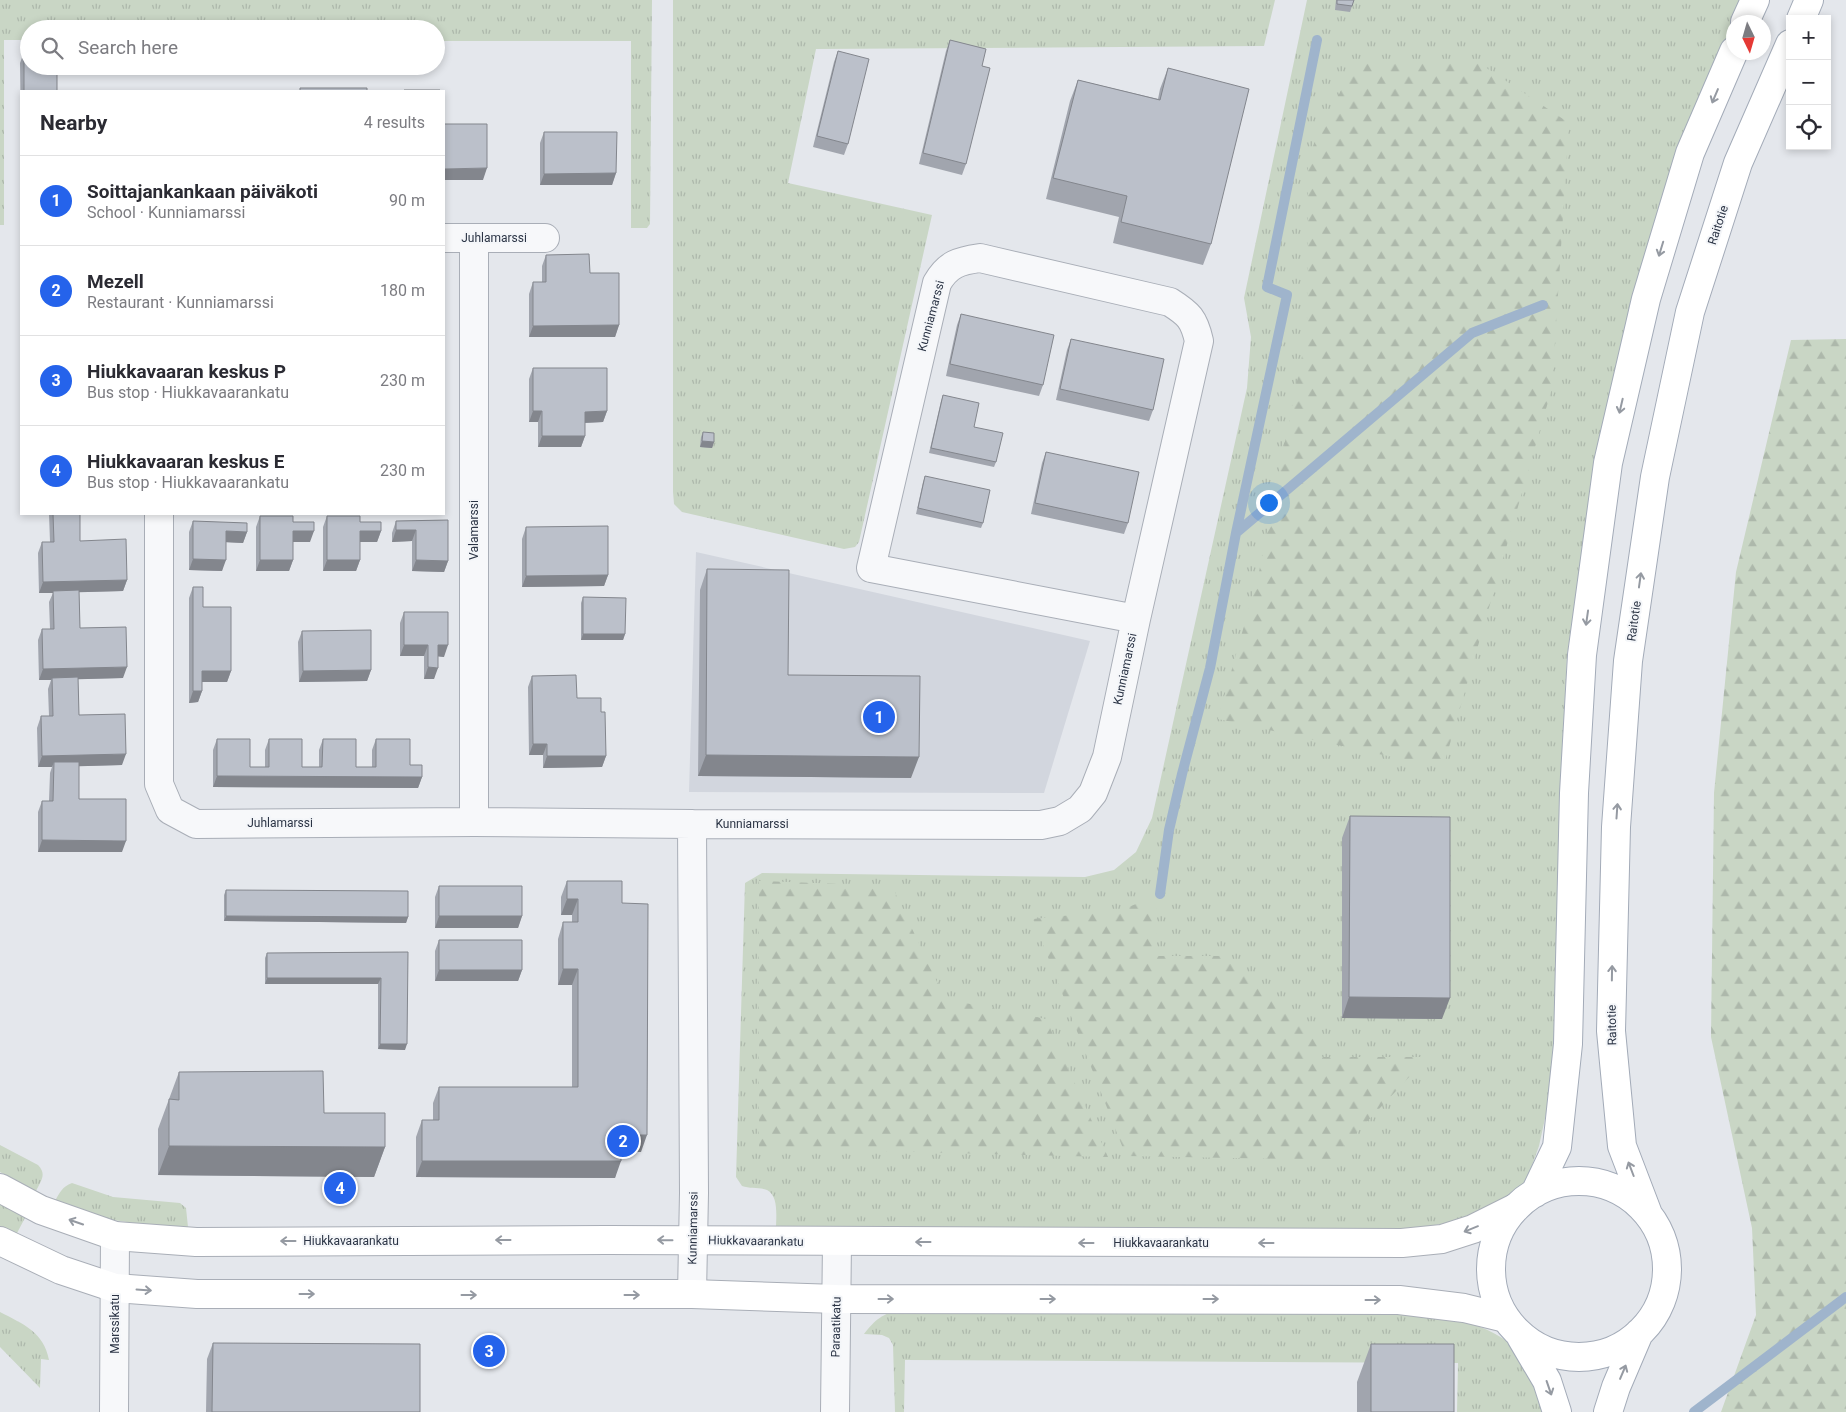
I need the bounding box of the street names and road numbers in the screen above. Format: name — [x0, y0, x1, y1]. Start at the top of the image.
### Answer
street label: Raitotie — [1705, 203, 1731, 247]
street label: Juhlamarssi — [461, 231, 527, 245]
street label: Kunniamarssi — [915, 279, 947, 353]
street label: Valamarssi — [467, 500, 481, 560]
street label: Raitotie — [1624, 600, 1644, 642]
street label: Kunniamarssi — [1111, 632, 1139, 706]
street label: Juhlamarssi — [247, 816, 313, 830]
street label: Kunniamarssi — [715, 817, 789, 831]
street label: Raitotie — [1605, 1005, 1619, 1045]
street label: Kunniamarssi — [685, 1191, 701, 1265]
street label: Hiukkavaarankatu — [708, 1233, 804, 1249]
street label: Hiukkavaarankatu — [303, 1234, 399, 1248]
street label: Hiukkavaarankatu — [1113, 1236, 1209, 1250]
street label: Marssikatu — [108, 1294, 122, 1354]
street label: Paraatikatu — [828, 1296, 844, 1358]

